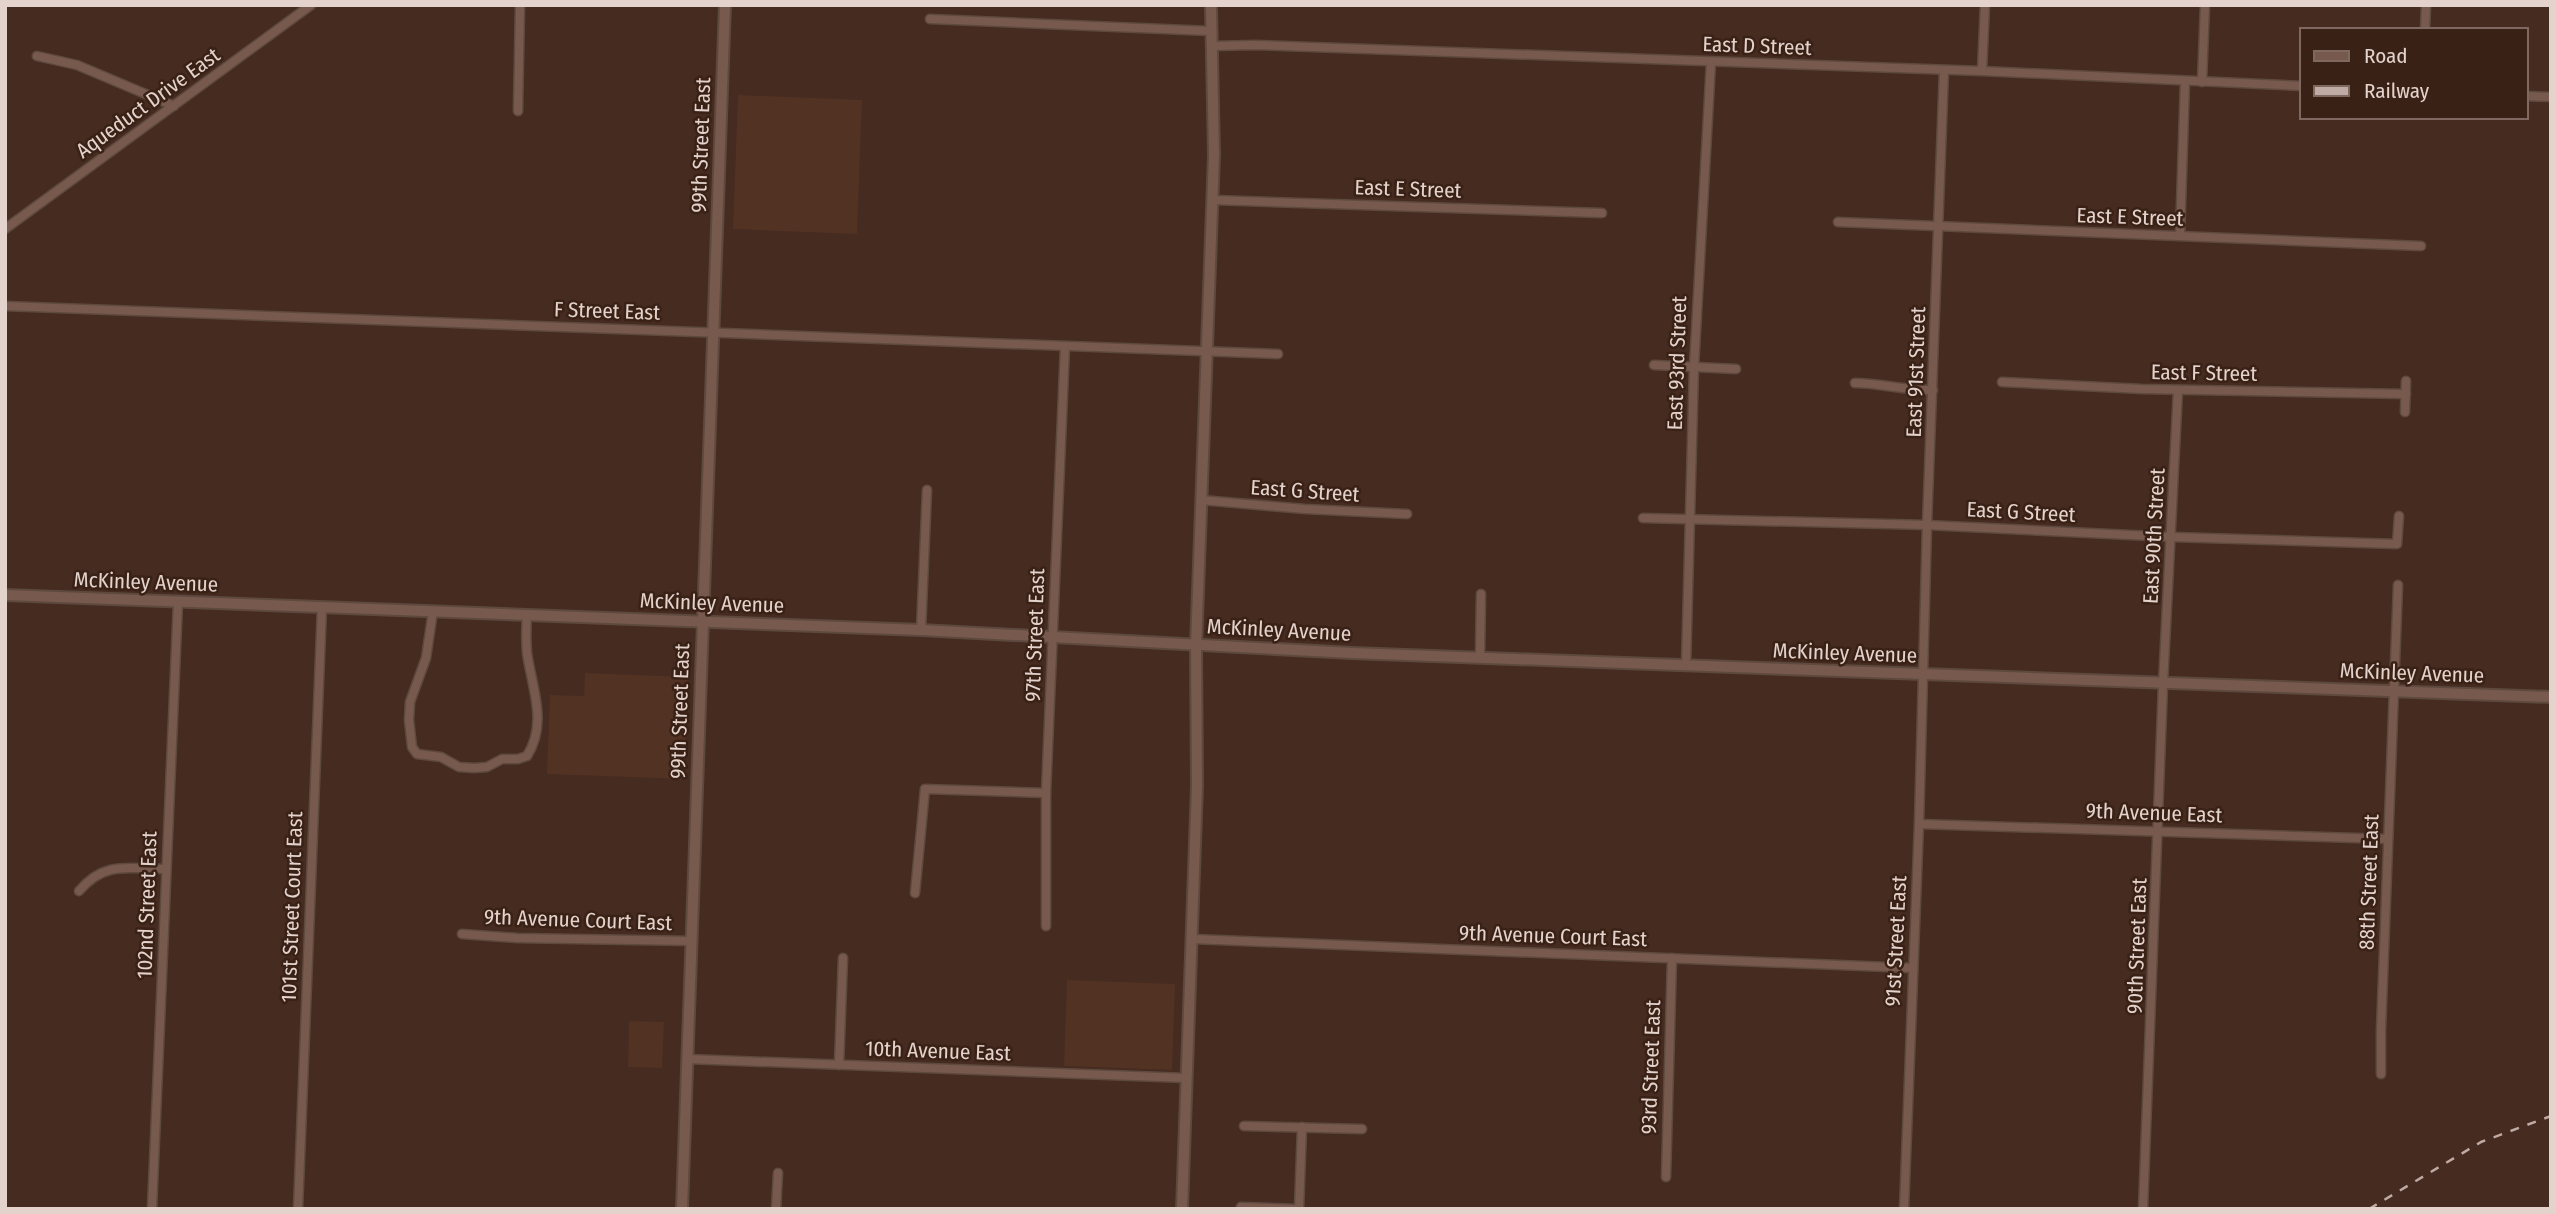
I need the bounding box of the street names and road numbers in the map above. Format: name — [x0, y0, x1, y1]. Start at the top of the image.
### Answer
street label: East D Street — [1702, 31, 1812, 61]
street label: Aqueduct Drive East — [71, 42, 225, 164]
street label: 99th Street East — [686, 77, 716, 213]
street label: East E Street — [1354, 174, 1462, 204]
street label: East E Street — [2076, 202, 2184, 232]
street label: East 93rd Street — [1662, 295, 1692, 431]
street label: F Street East — [553, 296, 661, 326]
street label: East 91st Street — [1901, 306, 1931, 438]
street label: East F Street — [2151, 359, 2257, 387]
street label: East 90th Street — [2137, 467, 2171, 605]
street label: East G Street — [1250, 474, 1360, 508]
street label: East G Street — [1966, 496, 2076, 528]
street label: McKinley Avenue — [73, 566, 219, 598]
street label: 97th Street East — [1020, 568, 1050, 702]
street label: McKinley Avenue — [639, 587, 785, 619]
street label: McKinley Avenue — [1206, 613, 1352, 647]
street label: McKinley Avenue — [1772, 637, 1918, 669]
street label: 99th Street East — [665, 643, 695, 779]
street label: McKinley Avenue — [2339, 657, 2485, 689]
street label: 9th Avenue East — [2085, 798, 2223, 828]
street label: 101st Street Court East — [276, 811, 308, 1003]
street label: 88th Street East — [2354, 813, 2384, 950]
street label: 102nd Street East — [131, 831, 163, 979]
street label: 91st Street East — [1880, 875, 1912, 1007]
street label: 90th Street East — [2122, 877, 2152, 1014]
street label: 9th Avenue Court East — [484, 904, 673, 936]
street label: 9th Avenue Court East — [1459, 920, 1648, 952]
street label: 93rd Street East — [1636, 999, 1666, 1135]
street label: 10th Avenue East — [865, 1035, 1011, 1067]

